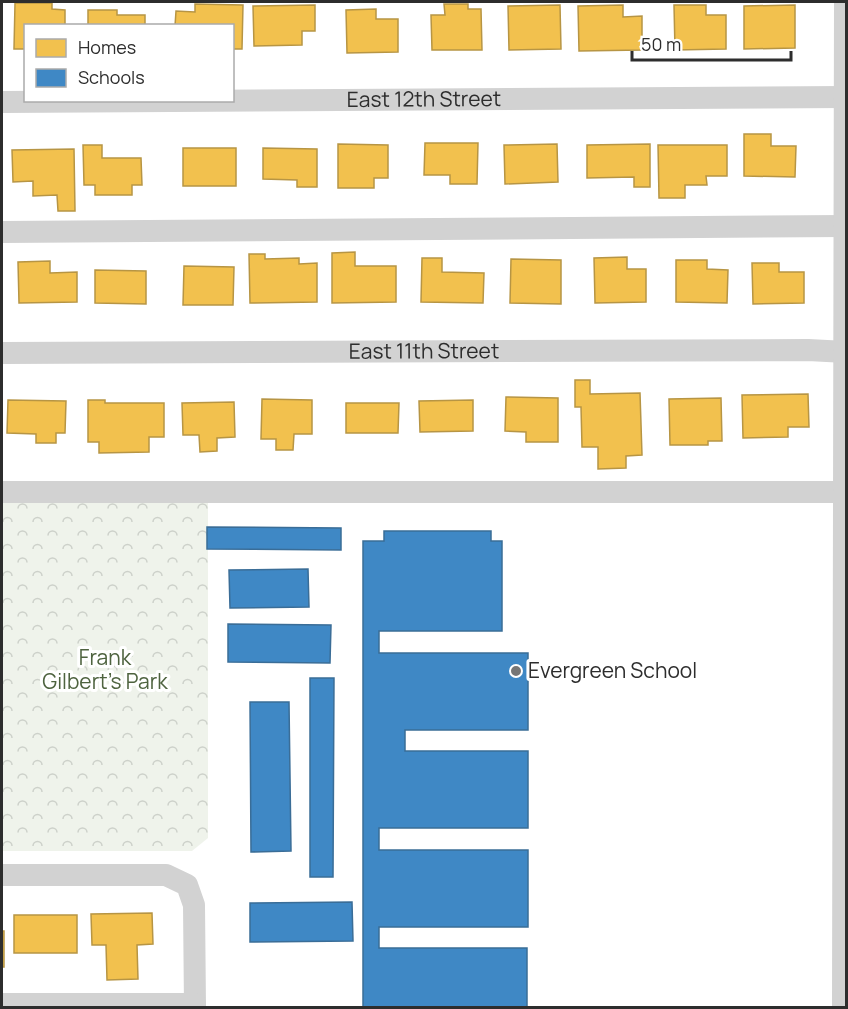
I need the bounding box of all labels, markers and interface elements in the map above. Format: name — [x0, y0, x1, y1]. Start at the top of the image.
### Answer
legend — [24, 24, 234, 102]
scale bar — [632, 24, 791, 62]
text: 50 m — [641, 32, 681, 56]
text: Homes — [78, 35, 136, 59]
text: Schools — [78, 65, 145, 89]
street label: East 12th Street — [347, 84, 501, 113]
street label: East 11th Street — [349, 336, 499, 365]
park label: Frank Gilbert's Park — [42, 643, 168, 695]
place label: Evergreen School — [528, 656, 697, 684]
marker: Evergreen School — [509, 664, 523, 678]

